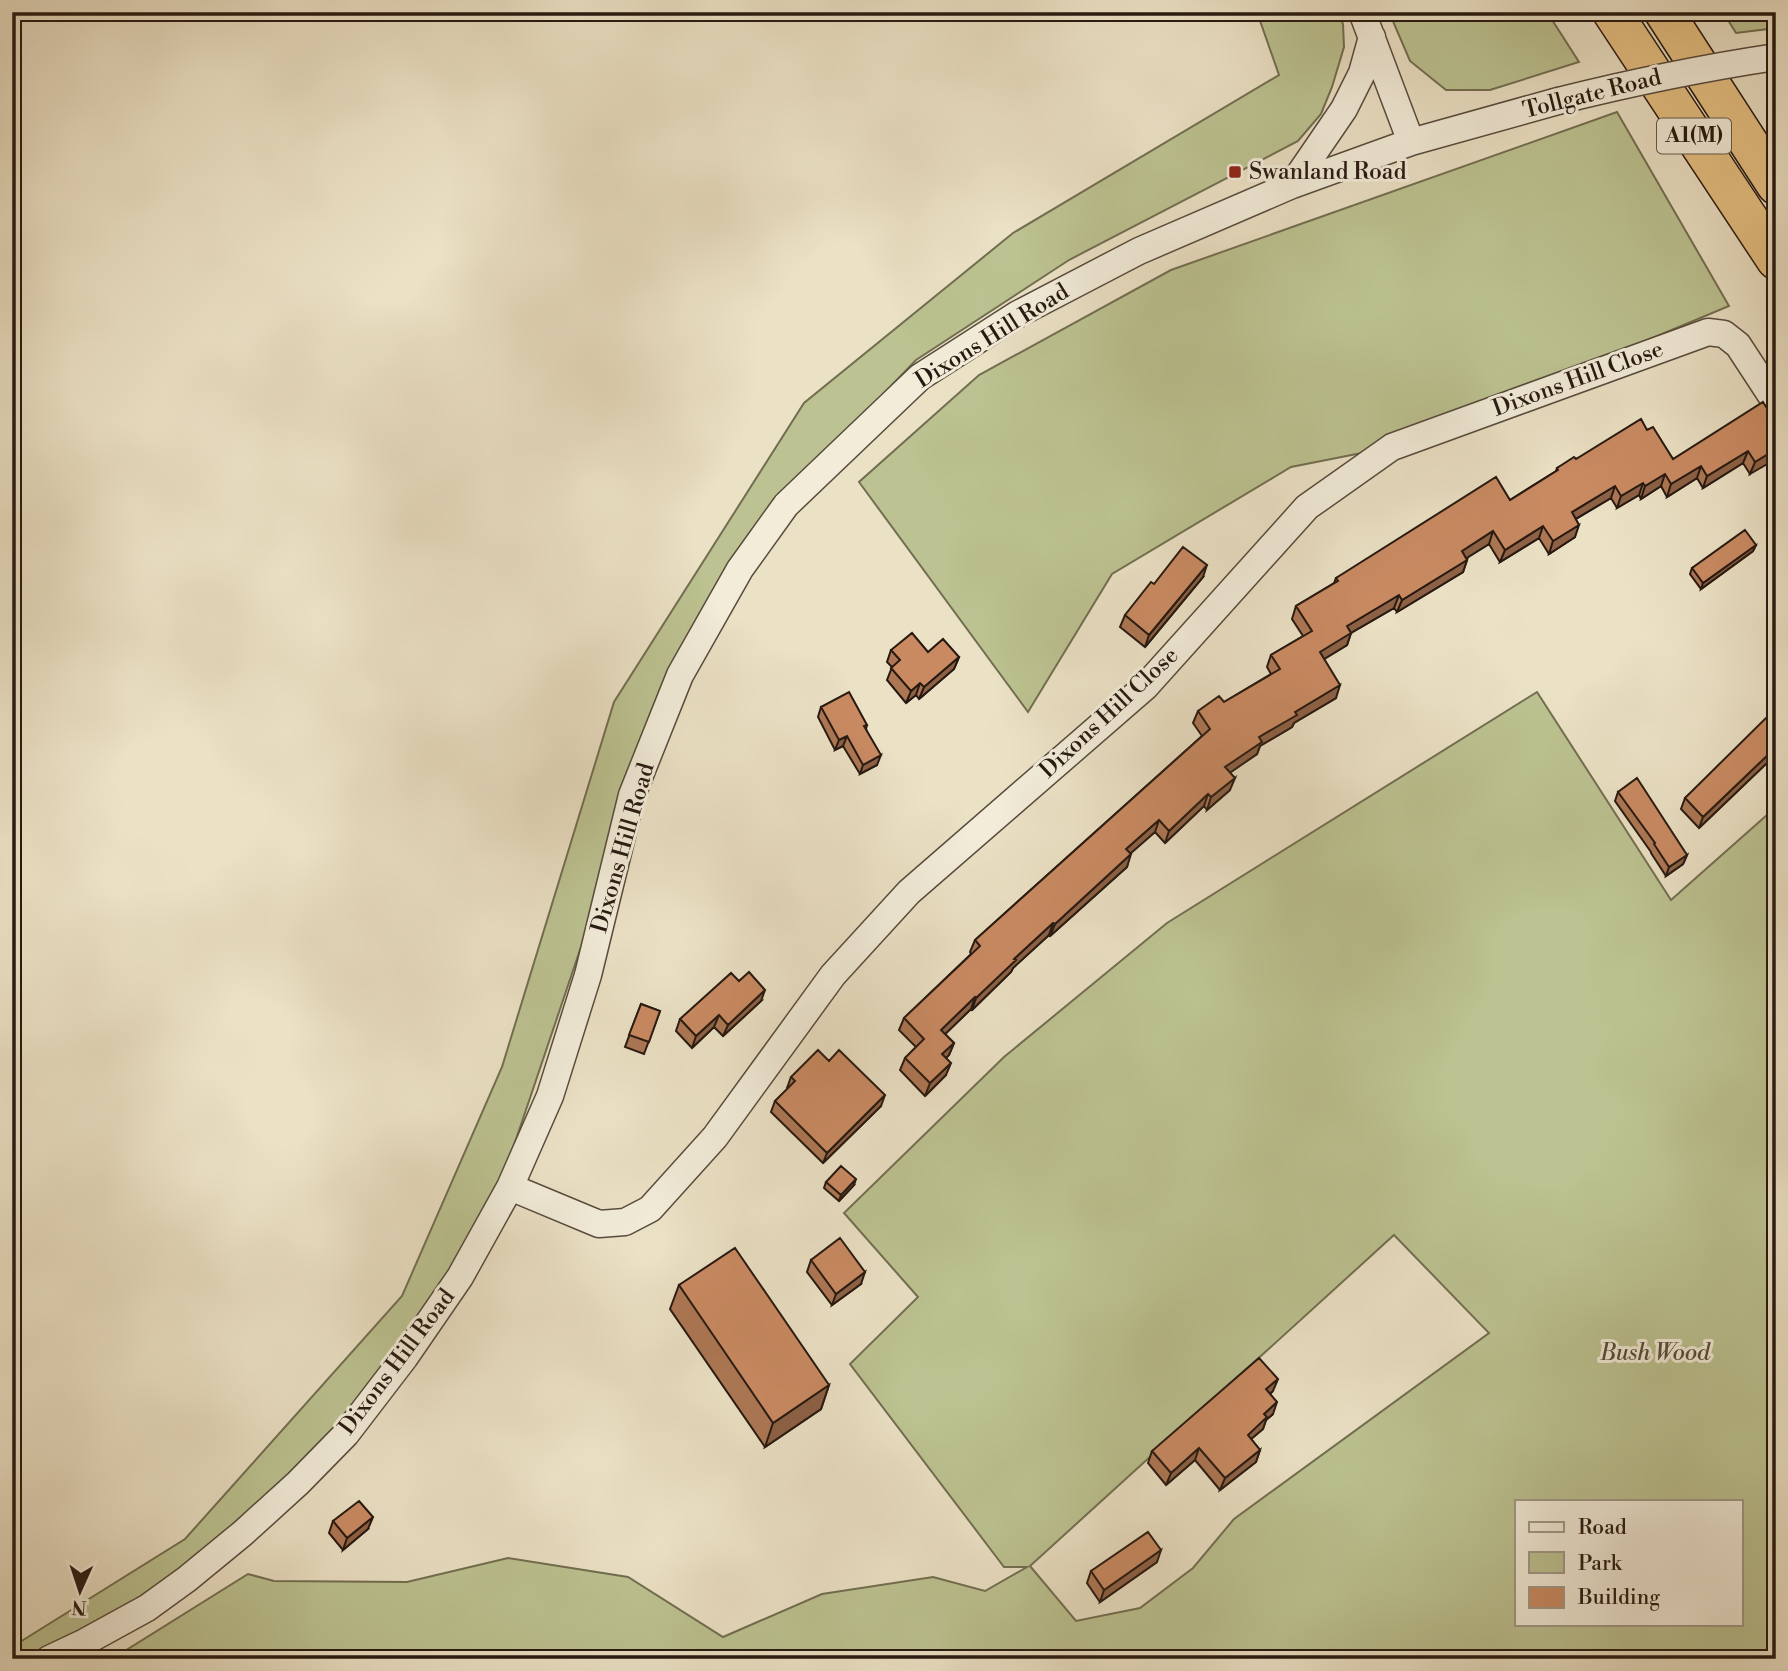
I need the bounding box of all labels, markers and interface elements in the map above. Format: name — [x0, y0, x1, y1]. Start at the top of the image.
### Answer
street label: Tollgate Road — [1520, 63, 1664, 125]
road number: A1(M) — [1657, 118, 1731, 154]
place label: Swanland Road — [1249, 158, 1407, 186]
marker: Swanland Road — [1227, 164, 1243, 180]
street label: Dixons Hill Road — [910, 278, 1074, 394]
street label: Dixons Hill Close — [1489, 335, 1667, 423]
street label: Dixons Hill Close — [1034, 642, 1184, 784]
street label: Dixons Hill Road — [585, 760, 661, 936]
street label: Dixons Hill Road — [333, 1283, 461, 1441]
park label: Bush Wood — [1599, 1339, 1711, 1367]
legend — [1515, 1500, 1742, 1626]
text: Road — [1578, 1515, 1627, 1541]
text: Park — [1578, 1551, 1623, 1577]
north arrow — [46, 1556, 116, 1626]
text: Building — [1577, 1585, 1660, 1611]
text: N — [71, 1595, 87, 1619]

